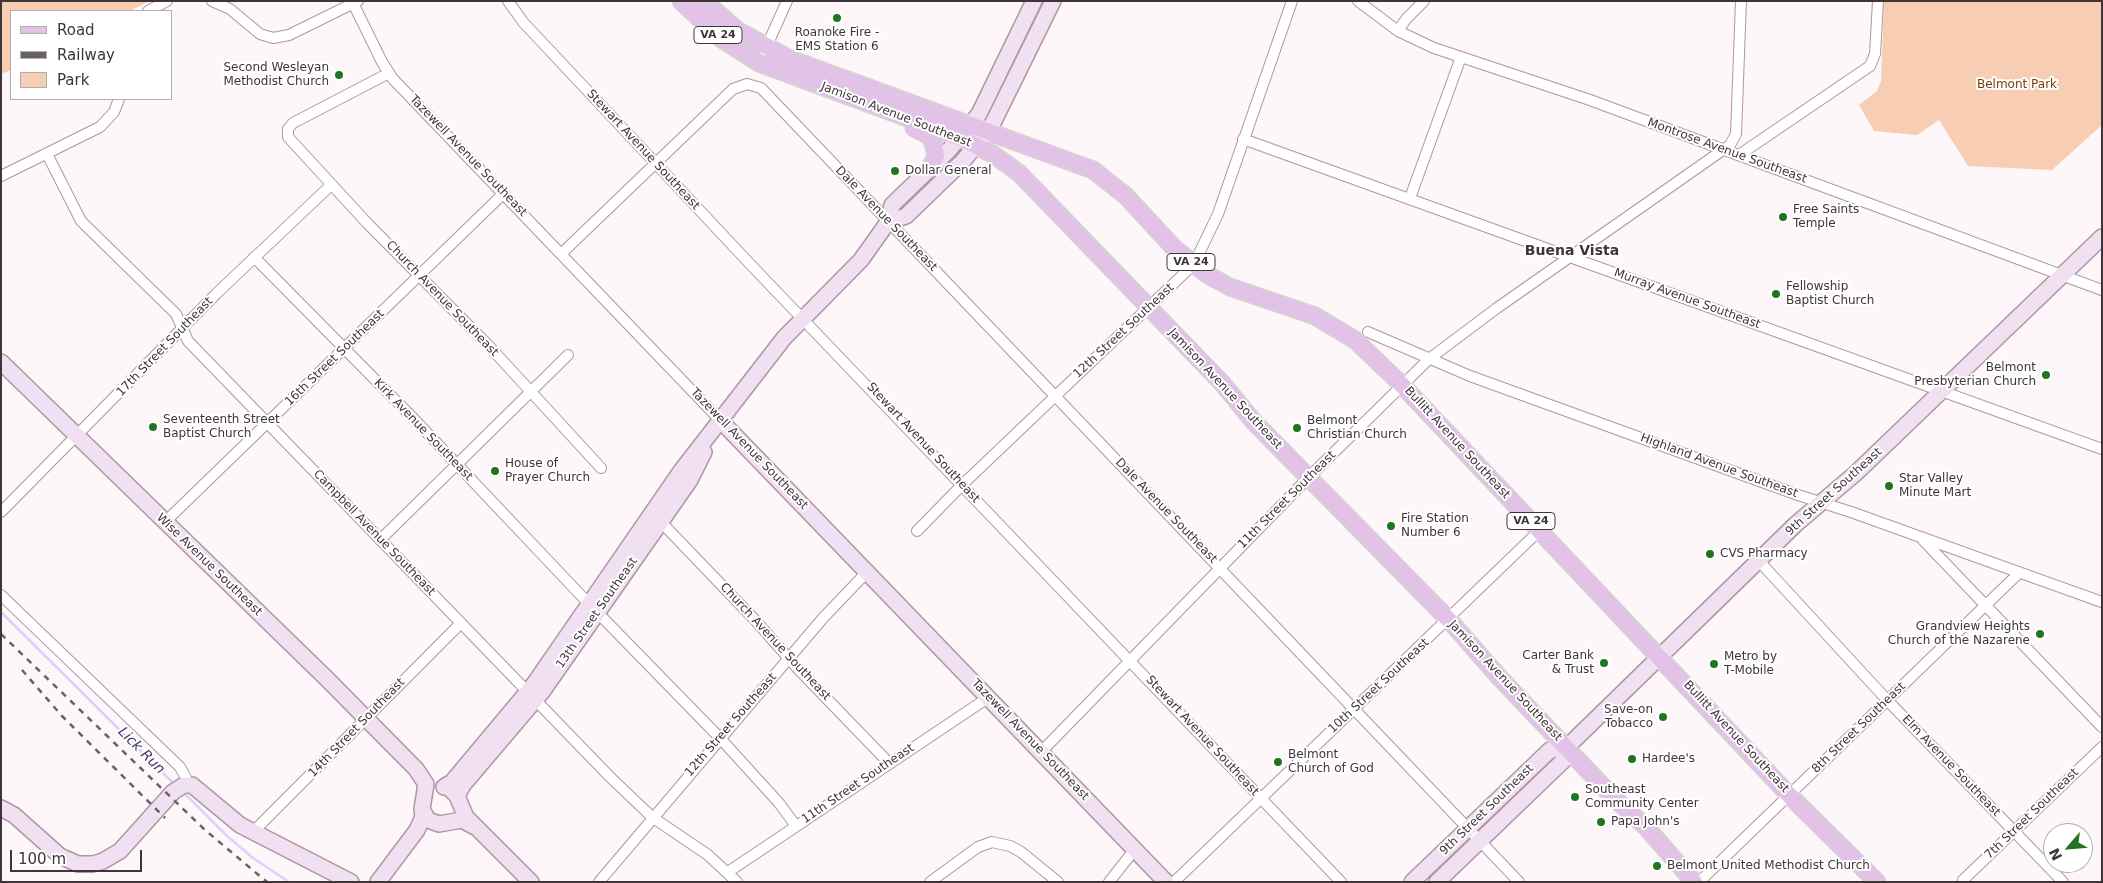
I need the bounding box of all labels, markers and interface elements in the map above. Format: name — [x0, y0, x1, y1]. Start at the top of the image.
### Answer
legend — [10, 10, 172, 100]
marker: Roanoke Fire - EMS Station 6 — [831, 12, 843, 24]
text: Road — [57, 21, 95, 39]
road number: VA 24 — [694, 26, 742, 44]
place label: Roanoke Fire - EMS Station 6 — [795, 26, 879, 54]
text: Railway — [57, 46, 115, 64]
place label: Second Wesleyan Methodist Church — [223, 61, 329, 89]
marker: Second Wesleyan Methodist Church — [333, 69, 345, 81]
text: Park — [57, 71, 89, 89]
park label: Belmont Park — [1977, 78, 2057, 92]
street label: Jamison Avenue Southeast — [819, 80, 973, 150]
street label: Stewart Avenue Southeast — [583, 87, 703, 213]
street label: Tazewell Avenue Southeast — [406, 92, 530, 220]
street label: Montrose Avenue Southeast — [1645, 115, 1809, 187]
street label: Dale Avenue Southeast — [832, 164, 940, 274]
place label: Dollar General — [905, 164, 992, 178]
marker: Dollar General — [889, 165, 901, 177]
place label: Free Saints Temple — [1793, 203, 1859, 231]
marker: Free Saints Temple — [1777, 211, 1789, 223]
street label: Church Avenue Southeast — [383, 238, 501, 360]
district label: Buena Vista — [1525, 243, 1619, 259]
road number: VA 24 — [1167, 253, 1215, 270]
street label: Murray Avenue Southeast — [1612, 266, 1762, 332]
place label: Fellowship Baptist Church — [1786, 280, 1874, 308]
street label: 12th Street Southeast — [1071, 281, 1177, 381]
marker: Fellowship Baptist Church — [1770, 288, 1782, 300]
street label: 17th Street Southeast — [114, 294, 216, 400]
street label: 16th Street Southeast — [282, 307, 388, 409]
street label: Jamison Avenue Southeast — [1165, 326, 1285, 452]
place label: Belmont Presbyterian Church — [1914, 361, 2036, 389]
marker: Belmont Presbyterian Church — [2040, 369, 2052, 381]
street label: Kirk Avenue Southeast — [371, 376, 475, 484]
street label: Stewart Avenue Southeast — [863, 380, 983, 506]
street label: Bullitt Avenue Southeast — [1401, 384, 1513, 502]
street label: Tazewell Avenue Southeast — [687, 385, 811, 513]
place label: Seventeenth Street Baptist Church — [163, 413, 280, 441]
place label: Belmont Christian Church — [1307, 414, 1407, 442]
marker: Seventeenth Street Baptist Church — [147, 421, 159, 433]
marker: Belmont Christian Church — [1291, 422, 1303, 434]
street label: Highland Avenue Southeast — [1638, 431, 1800, 501]
street label: 9th Street Southeast — [1783, 445, 1885, 539]
street label: 11th Street Southeast — [1235, 448, 1339, 552]
street label: Dale Avenue Southeast — [1112, 456, 1220, 566]
place label: House of Prayer Church — [505, 457, 590, 485]
marker: House of Prayer Church — [489, 465, 501, 477]
street label: Campbell Avenue Southeast — [310, 467, 438, 599]
place label: Star Valley Minute Mart — [1899, 472, 1971, 500]
marker: Star Valley Minute Mart — [1883, 480, 1895, 492]
street label: Wise Avenue Southeast — [153, 511, 265, 619]
place label: Fire Station Number 6 — [1401, 512, 1469, 540]
road number: VA 24 — [1507, 512, 1555, 530]
marker: Fire Station Number 6 — [1385, 520, 1397, 532]
place label: CVS Pharmacy — [1720, 547, 1808, 561]
marker: CVS Pharmacy — [1704, 548, 1716, 560]
street label: 13th Street Southeast — [553, 555, 641, 671]
street label: Church Avenue Southeast — [717, 580, 833, 704]
street label: Jamison Avenue Southeast — [1445, 618, 1565, 744]
place label: Grandview Heights Church of the Nazarene — [1888, 620, 2030, 648]
marker: Grandview Heights Church of the Nazarene — [2034, 628, 2046, 640]
street label: 10th Street Southeast — [1326, 636, 1432, 736]
place label: Carter Bank & Trust — [1522, 649, 1594, 677]
place label: Metro by T-Mobile — [1724, 650, 1777, 678]
marker: Carter Bank & Trust — [1598, 657, 1610, 669]
marker: Metro by T-Mobile — [1708, 658, 1720, 670]
street label: 12th Street Southeast — [682, 670, 780, 780]
street label: Stewart Avenue Southeast — [1142, 673, 1262, 799]
street label: 14th Street Southeast — [306, 675, 408, 781]
street label: Tazewell Avenue Southeast — [968, 676, 1092, 804]
street label: Bullitt Avenue Southeast — [1680, 678, 1792, 796]
street label: 8th Street Southeast — [1809, 680, 1909, 776]
place label: Save-on Tobacco — [1604, 703, 1653, 731]
marker: Save-on Tobacco — [1657, 711, 1669, 723]
street label: Elm Avenue Southeast — [1899, 712, 2003, 820]
water label: Lick Run — [114, 724, 168, 778]
street label: 11th Street Southeast — [799, 741, 917, 827]
place label: Belmont Church of God — [1288, 748, 1374, 776]
place label: Hardee's — [1642, 752, 1695, 766]
marker: Hardee's — [1626, 753, 1638, 765]
marker: Belmont Church of God — [1272, 756, 1284, 768]
street label: 9th Street Southeast — [1437, 762, 1537, 858]
street label: 7th Street Southeast — [1982, 766, 2082, 862]
place label: Southeast Community Center — [1585, 783, 1699, 811]
marker: Southeast Community Center — [1569, 791, 1581, 803]
place label: Papa John's — [1611, 815, 1679, 829]
marker: Papa John's — [1595, 816, 1607, 828]
north arrow — [2043, 823, 2093, 873]
scale bar — [12, 840, 145, 872]
text: N — [2046, 846, 2065, 863]
text: 100 m — [18, 850, 66, 868]
place label: Belmont United Methodist Church — [1667, 859, 1870, 873]
marker: Belmont United Methodist Church — [1651, 860, 1663, 872]

